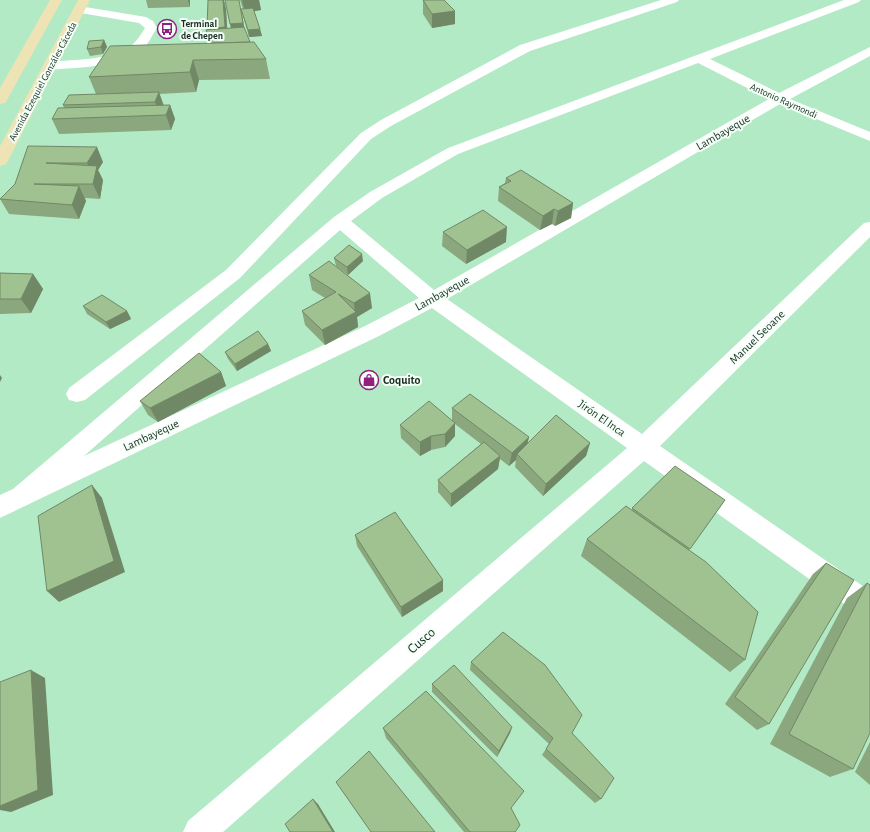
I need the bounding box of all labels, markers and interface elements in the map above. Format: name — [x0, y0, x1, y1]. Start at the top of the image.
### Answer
bus stop icon: Terminal de Chepen — [156, 18, 178, 40]
place label: Terminal de Chepen — [181, 19, 223, 41]
street label: Avenida Ezequiel Gonzáles Cáceda — [7, 20, 79, 142]
street label: Antonio Raymondi — [748, 82, 819, 120]
street label: Lambayeque — [694, 112, 752, 153]
street label: Lambayeque — [413, 273, 472, 314]
street label: Manuel Seoane — [727, 308, 787, 366]
shop icon: Coquito — [358, 369, 380, 391]
place label: Coquito — [383, 374, 421, 386]
street label: Jirón El Inca — [576, 397, 628, 439]
street label: Lambayeque — [121, 417, 181, 454]
street label: Cusco — [405, 625, 438, 656]

